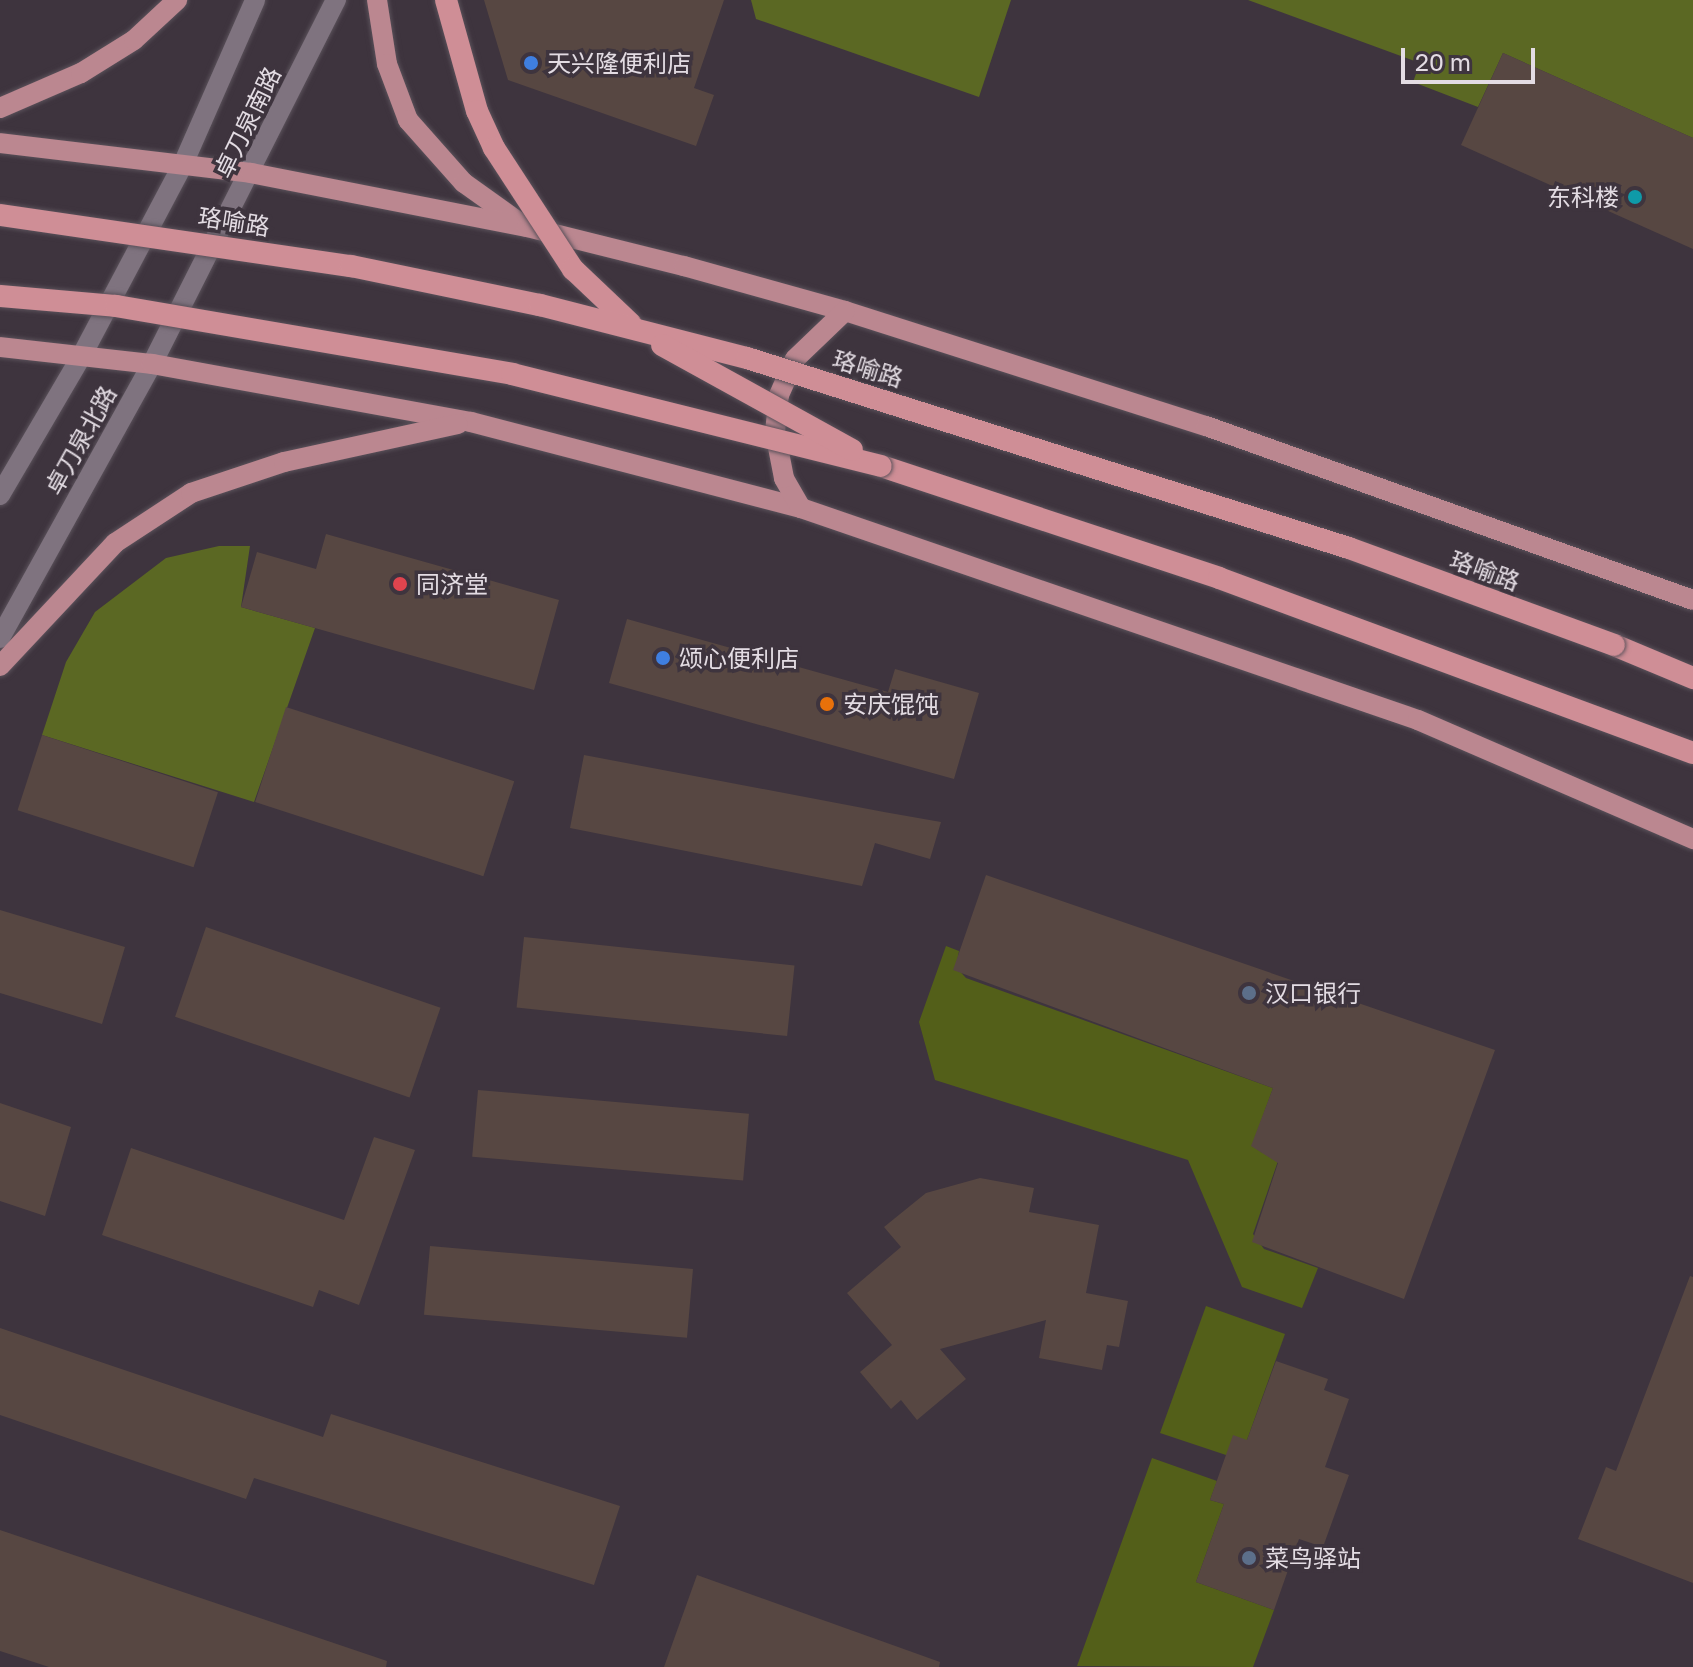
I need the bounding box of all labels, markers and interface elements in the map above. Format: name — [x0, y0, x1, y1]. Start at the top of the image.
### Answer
scale bar — [1405, 32, 1539, 82]
text: 20 m — [1415, 47, 1471, 76]
place label: 天兴隆便利店 — [547, 49, 691, 77]
marker: 天兴隆便利店 — [522, 54, 540, 72]
street label: 卓刀泉南路 — [208, 62, 286, 182]
place label: 东科楼 — [1547, 183, 1619, 211]
marker: 东科楼 — [1626, 188, 1644, 206]
street label: 珞喻路 — [196, 201, 272, 241]
street label: 珞喻路 — [829, 344, 907, 392]
street label: 卓刀泉北路 — [38, 381, 122, 499]
street label: 珞喻路 — [1446, 544, 1524, 596]
place label: 同济堂 — [416, 570, 488, 598]
marker: 同济堂 — [391, 575, 409, 593]
place label: 颂心便利店 — [679, 644, 799, 672]
marker: 颂心便利店 — [654, 649, 672, 667]
place label: 安庆馄饨 — [843, 690, 939, 718]
marker: 安庆馄饨 — [818, 695, 836, 713]
place label: 汉口银行 — [1265, 979, 1361, 1007]
marker: 汉口银行 — [1240, 984, 1258, 1002]
place label: 菜鸟驿站 — [1265, 1544, 1361, 1572]
marker: 菜鸟驿站 — [1240, 1549, 1258, 1567]

